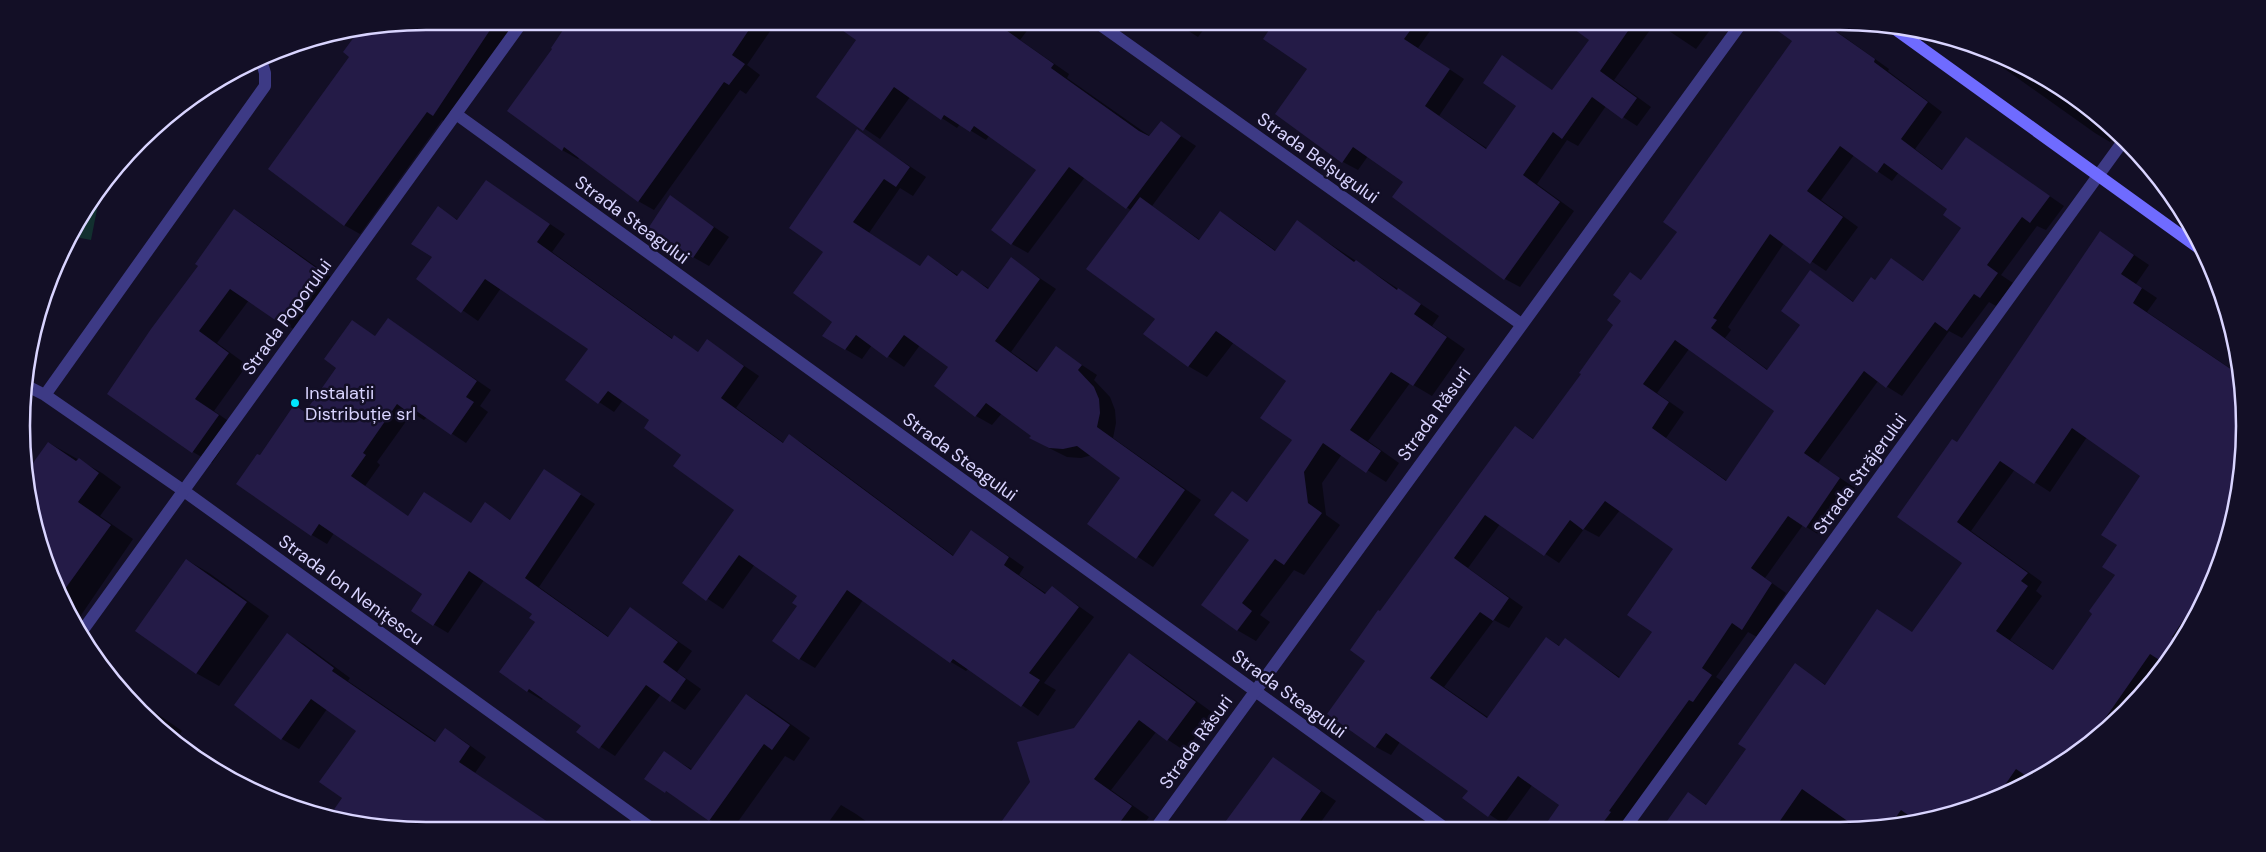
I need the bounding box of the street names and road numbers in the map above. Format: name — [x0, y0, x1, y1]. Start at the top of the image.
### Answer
street label: Strada Belșugului — [1252, 107, 1384, 209]
street label: Strada Steagului — [570, 170, 694, 270]
street label: Strada Poporului — [237, 254, 337, 380]
street label: Strada Răsuri — [1392, 362, 1476, 466]
street label: Strada Steagului — [898, 407, 1022, 507]
street label: Strada Străjerului — [1808, 409, 1912, 539]
street label: Strada Ion Nenițescu — [274, 529, 428, 651]
street label: Strada Steagului — [1227, 644, 1351, 744]
street label: Strada Răsuri — [1154, 690, 1238, 794]

